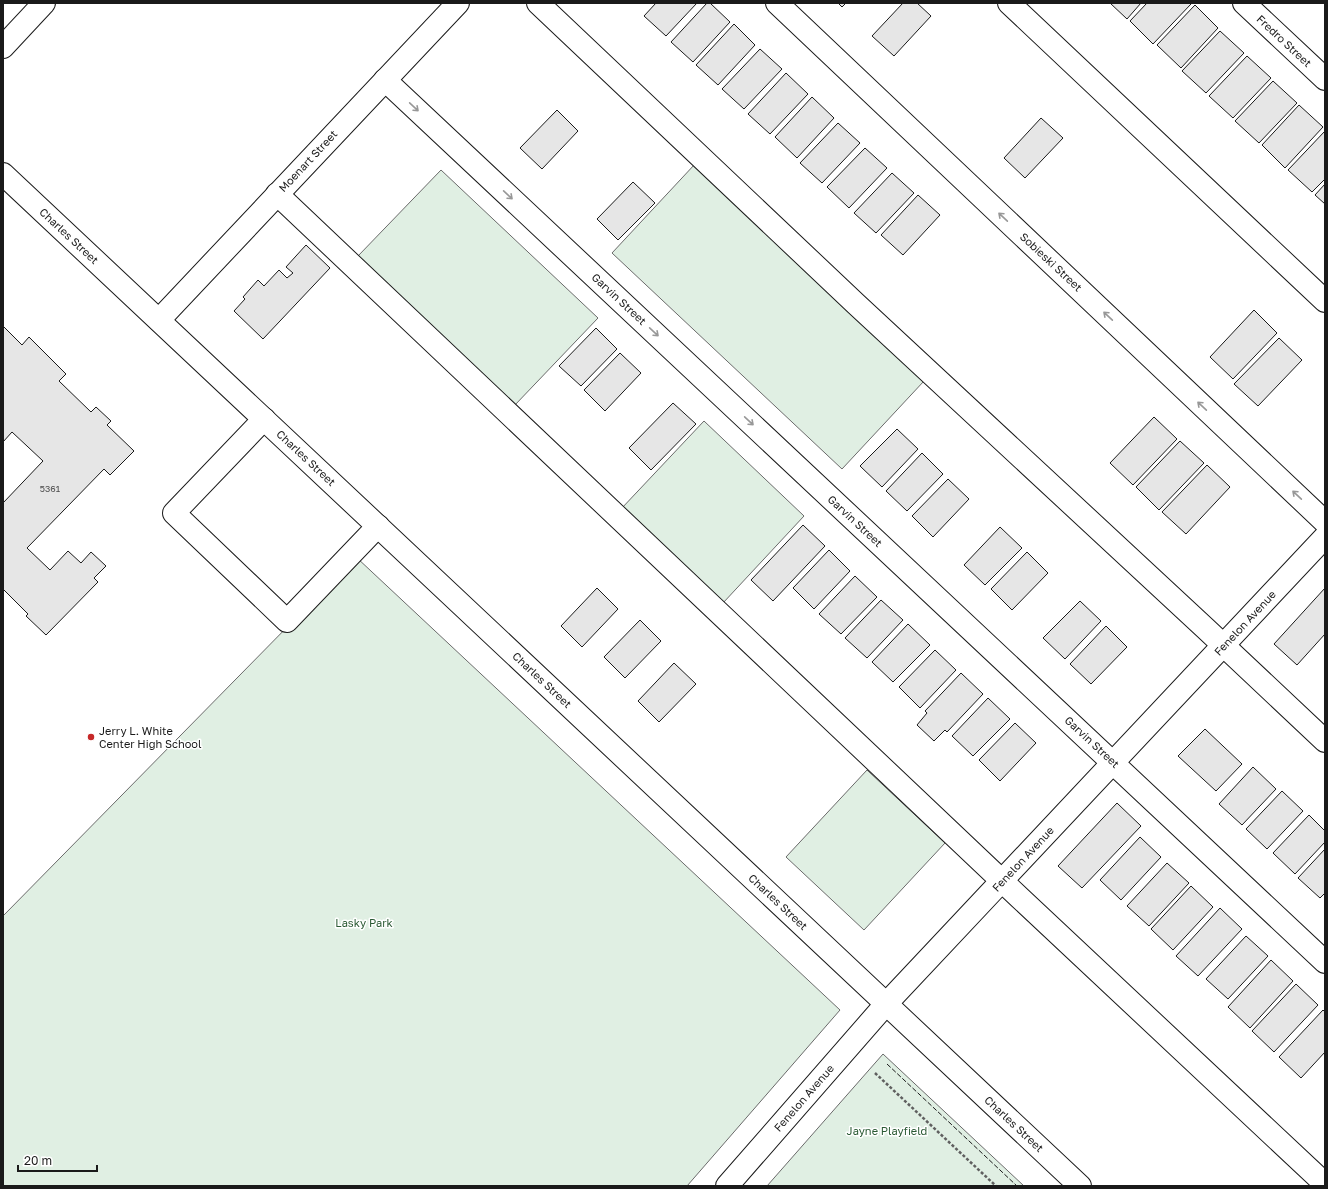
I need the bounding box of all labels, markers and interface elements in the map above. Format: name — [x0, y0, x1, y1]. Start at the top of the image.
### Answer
street label: Fredro Street — [1254, 12, 1314, 69]
one-way arrow — [409, 102, 419, 111]
street label: Moenart Street — [276, 127, 340, 194]
one-way arrow — [503, 191, 514, 200]
street label: Charles Street — [37, 205, 101, 266]
one-way arrow — [998, 212, 1008, 222]
street label: Sobieski Street — [1018, 230, 1085, 294]
street label: Garvin Street — [589, 270, 649, 327]
one-way arrow — [1103, 311, 1113, 321]
one-way arrow — [649, 328, 659, 337]
one-way arrow — [1197, 401, 1207, 410]
one-way arrow — [744, 416, 754, 426]
street label: Charles Street — [274, 427, 338, 488]
house number: 5361 — [40, 483, 61, 494]
one-way arrow — [1292, 490, 1302, 500]
street label: Garvin Street — [825, 492, 885, 549]
street label: Fenelon Avenue — [1211, 587, 1278, 658]
street label: Charles Street — [510, 649, 574, 710]
street label: Garvin Street — [1062, 713, 1122, 770]
place label: Jerry L. White Center High School — [99, 724, 202, 750]
marker: Jerry L. White Center High School — [86, 732, 96, 742]
street label: Fenelon Avenue — [989, 823, 1056, 894]
street label: Charles Street — [746, 871, 810, 932]
park label: Lasky Park — [335, 916, 393, 929]
street label: Fenelon Avenue — [771, 1062, 836, 1134]
street label: Charles Street — [982, 1093, 1046, 1154]
park label: Jayne Playfield — [847, 1124, 927, 1137]
scale bar — [18, 1147, 97, 1173]
text: 20 m — [24, 1153, 52, 1168]

